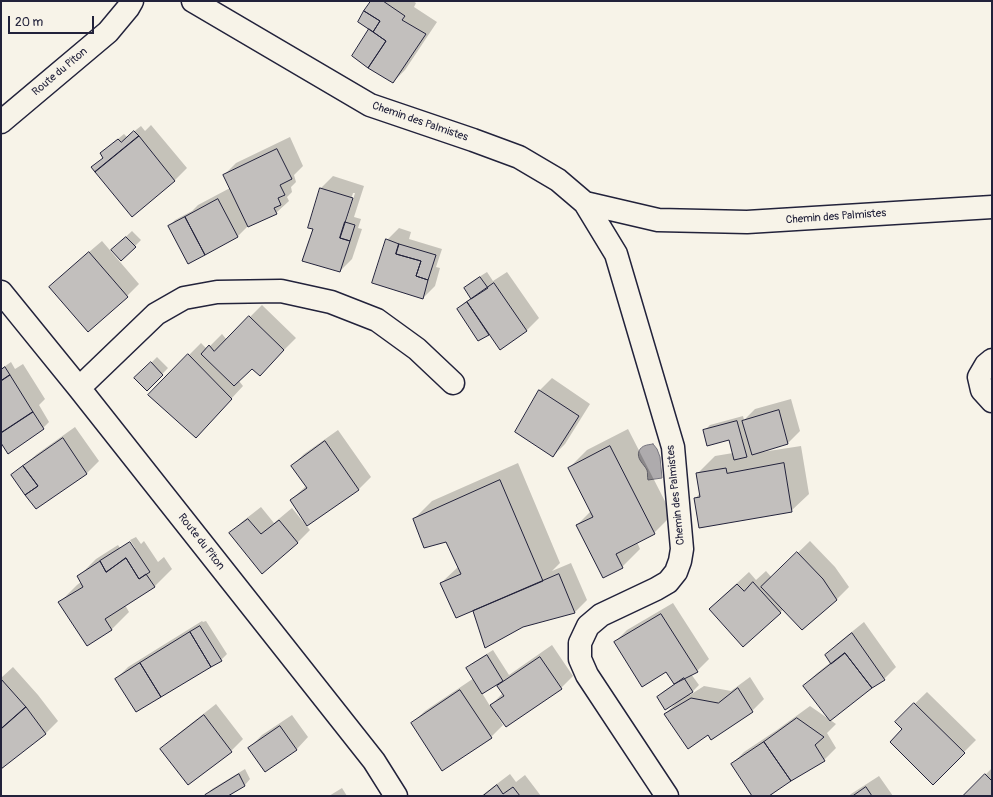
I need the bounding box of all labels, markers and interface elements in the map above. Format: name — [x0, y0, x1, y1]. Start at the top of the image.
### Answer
scale bar — [10, 8, 96, 34]
text: 20 m — [15, 15, 43, 30]
street label: Route du Piton — [30, 45, 90, 99]
street label: Chemin des Palmistes — [370, 99, 470, 145]
street label: Chemin des Palmistes — [785, 207, 887, 227]
street label: Chemin des Palmistes — [664, 444, 688, 546]
street label: Route du Piton — [175, 511, 227, 573]

